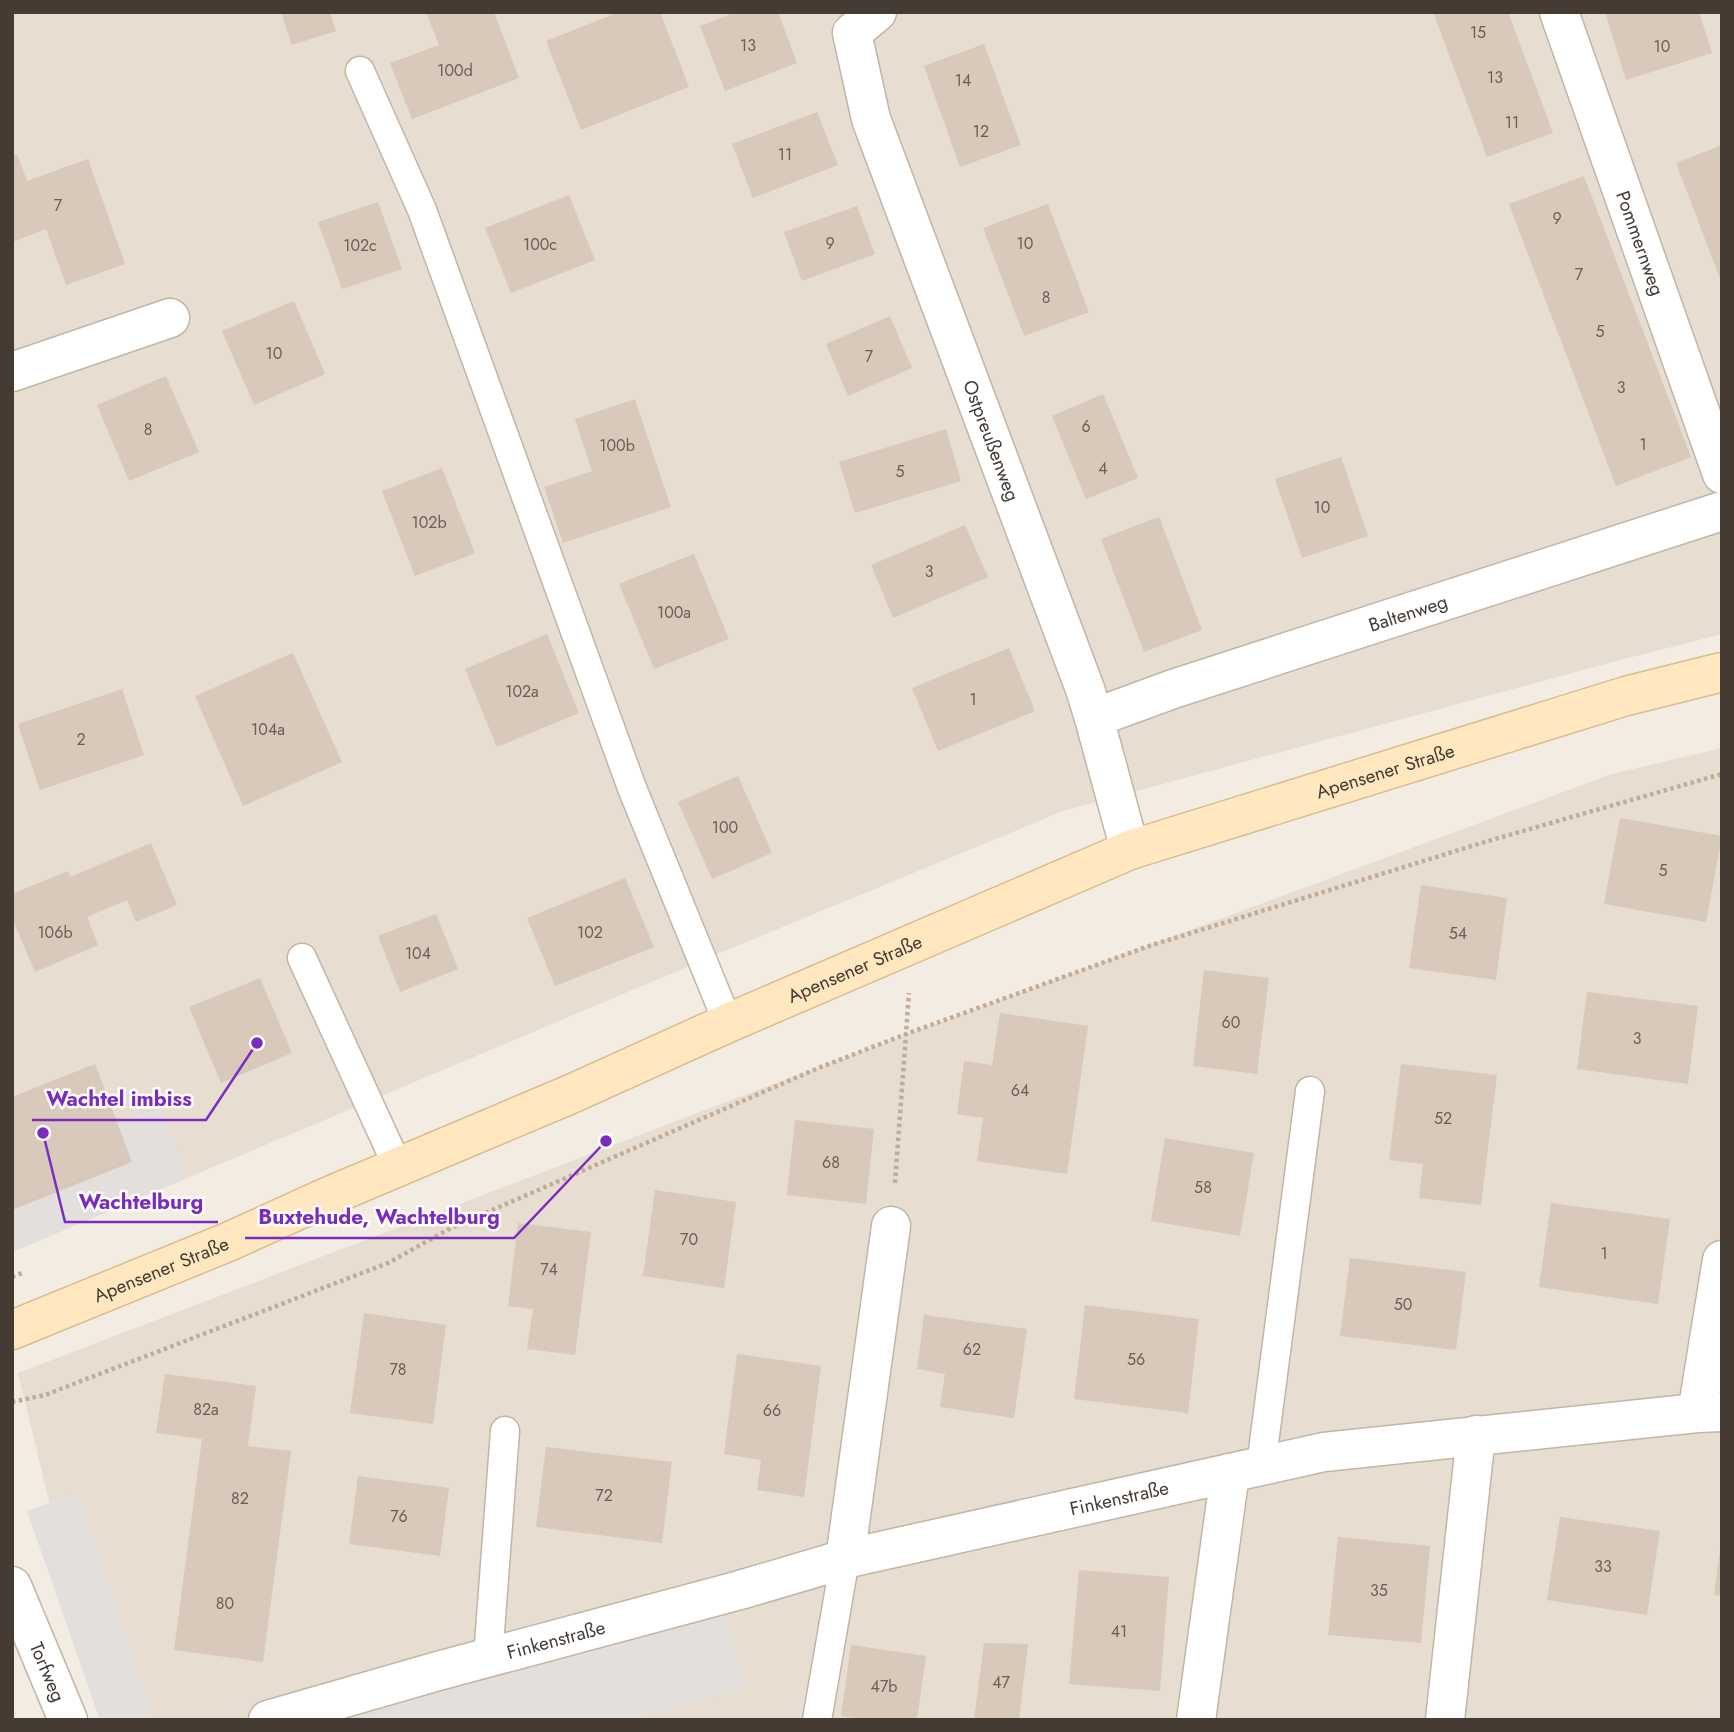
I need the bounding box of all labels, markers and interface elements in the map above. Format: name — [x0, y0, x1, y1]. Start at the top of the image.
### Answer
house number: 15 — [1470, 21, 1486, 44]
house number: 13 — [740, 34, 756, 57]
house number: 10 — [1654, 35, 1670, 58]
house number: 100d — [437, 59, 473, 82]
house number: 13 — [1487, 66, 1503, 89]
house number: 14 — [955, 69, 971, 92]
house number: 11 — [1505, 111, 1519, 134]
house number: 12 — [973, 120, 989, 143]
house number: 11 — [778, 143, 792, 166]
street label: Pommernweg — [1609, 187, 1671, 299]
house number: 7 — [54, 194, 63, 217]
house number: 9 — [1552, 207, 1562, 230]
house number: 9 — [825, 232, 835, 255]
house number: 10 — [1017, 232, 1033, 255]
house number: 100c — [523, 233, 557, 256]
house number: 102c — [343, 234, 377, 257]
house number: 7 — [1575, 263, 1584, 286]
house number: 8 — [1042, 286, 1050, 309]
house number: 5 — [1595, 320, 1605, 343]
house number: 10 — [266, 342, 282, 365]
house number: 7 — [865, 345, 874, 368]
street label: Ostpreußenweg — [956, 376, 1026, 505]
house number: 3 — [1617, 376, 1626, 399]
house number: 6 — [1081, 415, 1091, 438]
house number: 8 — [144, 418, 152, 441]
house number: 1 — [1639, 433, 1647, 456]
house number: 100b — [599, 434, 635, 457]
house number: 4 — [1098, 457, 1108, 480]
house number: 5 — [895, 460, 905, 483]
house number: 10 — [1314, 496, 1330, 519]
house number: 102b — [411, 511, 447, 534]
house number: 3 — [925, 560, 934, 583]
street label: Baltenweg — [1365, 588, 1451, 639]
house number: 100a — [657, 601, 691, 624]
house number: 102a — [505, 680, 539, 703]
house number: 1 — [969, 688, 977, 711]
house number: 104a — [251, 718, 285, 741]
house number: 2 — [76, 728, 86, 751]
street label: Apensener Straße — [1313, 737, 1458, 805]
house number: 100 — [712, 816, 738, 839]
house number: 5 — [1658, 859, 1668, 882]
house number: 106b — [37, 921, 73, 944]
house number: 102 — [577, 921, 603, 944]
house number: 54 — [1449, 922, 1467, 945]
street label: Apensener Straße — [783, 928, 926, 1010]
house number: 104 — [405, 942, 431, 965]
house number: 60 — [1222, 1011, 1240, 1034]
house number: 3 — [1633, 1027, 1642, 1050]
callout: Wachtel imbiss — [32, 1078, 206, 1120]
house number: 64 — [1011, 1079, 1029, 1102]
text: Wachtel imbiss — [46, 1084, 192, 1114]
house number: 52 — [1434, 1107, 1452, 1130]
house number: 68 — [822, 1151, 840, 1174]
house number: 58 — [1194, 1176, 1212, 1199]
callout: Wachtelburg — [65, 1180, 218, 1222]
text: Wachtelburg — [79, 1187, 203, 1217]
callout: Buxtehude, Wachtelburg — [245, 1196, 514, 1238]
text: Buxtehude, Wachtelburg — [258, 1202, 500, 1232]
house number: 70 — [680, 1228, 698, 1251]
street label: Apensener Straße — [90, 1230, 233, 1309]
house number: 1 — [1600, 1242, 1608, 1265]
house number: 74 — [540, 1258, 558, 1281]
house number: 50 — [1394, 1293, 1412, 1316]
house number: 62 — [963, 1338, 981, 1361]
house number: 56 — [1127, 1348, 1145, 1371]
house number: 78 — [389, 1358, 407, 1381]
house number: 82a — [193, 1398, 219, 1421]
house number: 66 — [763, 1399, 781, 1422]
street label: Finkenstraße — [1067, 1474, 1172, 1522]
house number: 72 — [595, 1484, 613, 1507]
house number: 82 — [231, 1487, 249, 1510]
house number: 76 — [390, 1505, 408, 1528]
house number: 33 — [1594, 1555, 1612, 1578]
house number: 35 — [1370, 1579, 1388, 1602]
house number: 80 — [216, 1592, 234, 1615]
street label: Finkenstraße — [504, 1614, 608, 1666]
house number: 41 — [1111, 1620, 1127, 1643]
street label: Torfweg — [23, 1638, 72, 1706]
house number: 47 — [992, 1671, 1010, 1694]
house number: 47b — [871, 1675, 897, 1698]

